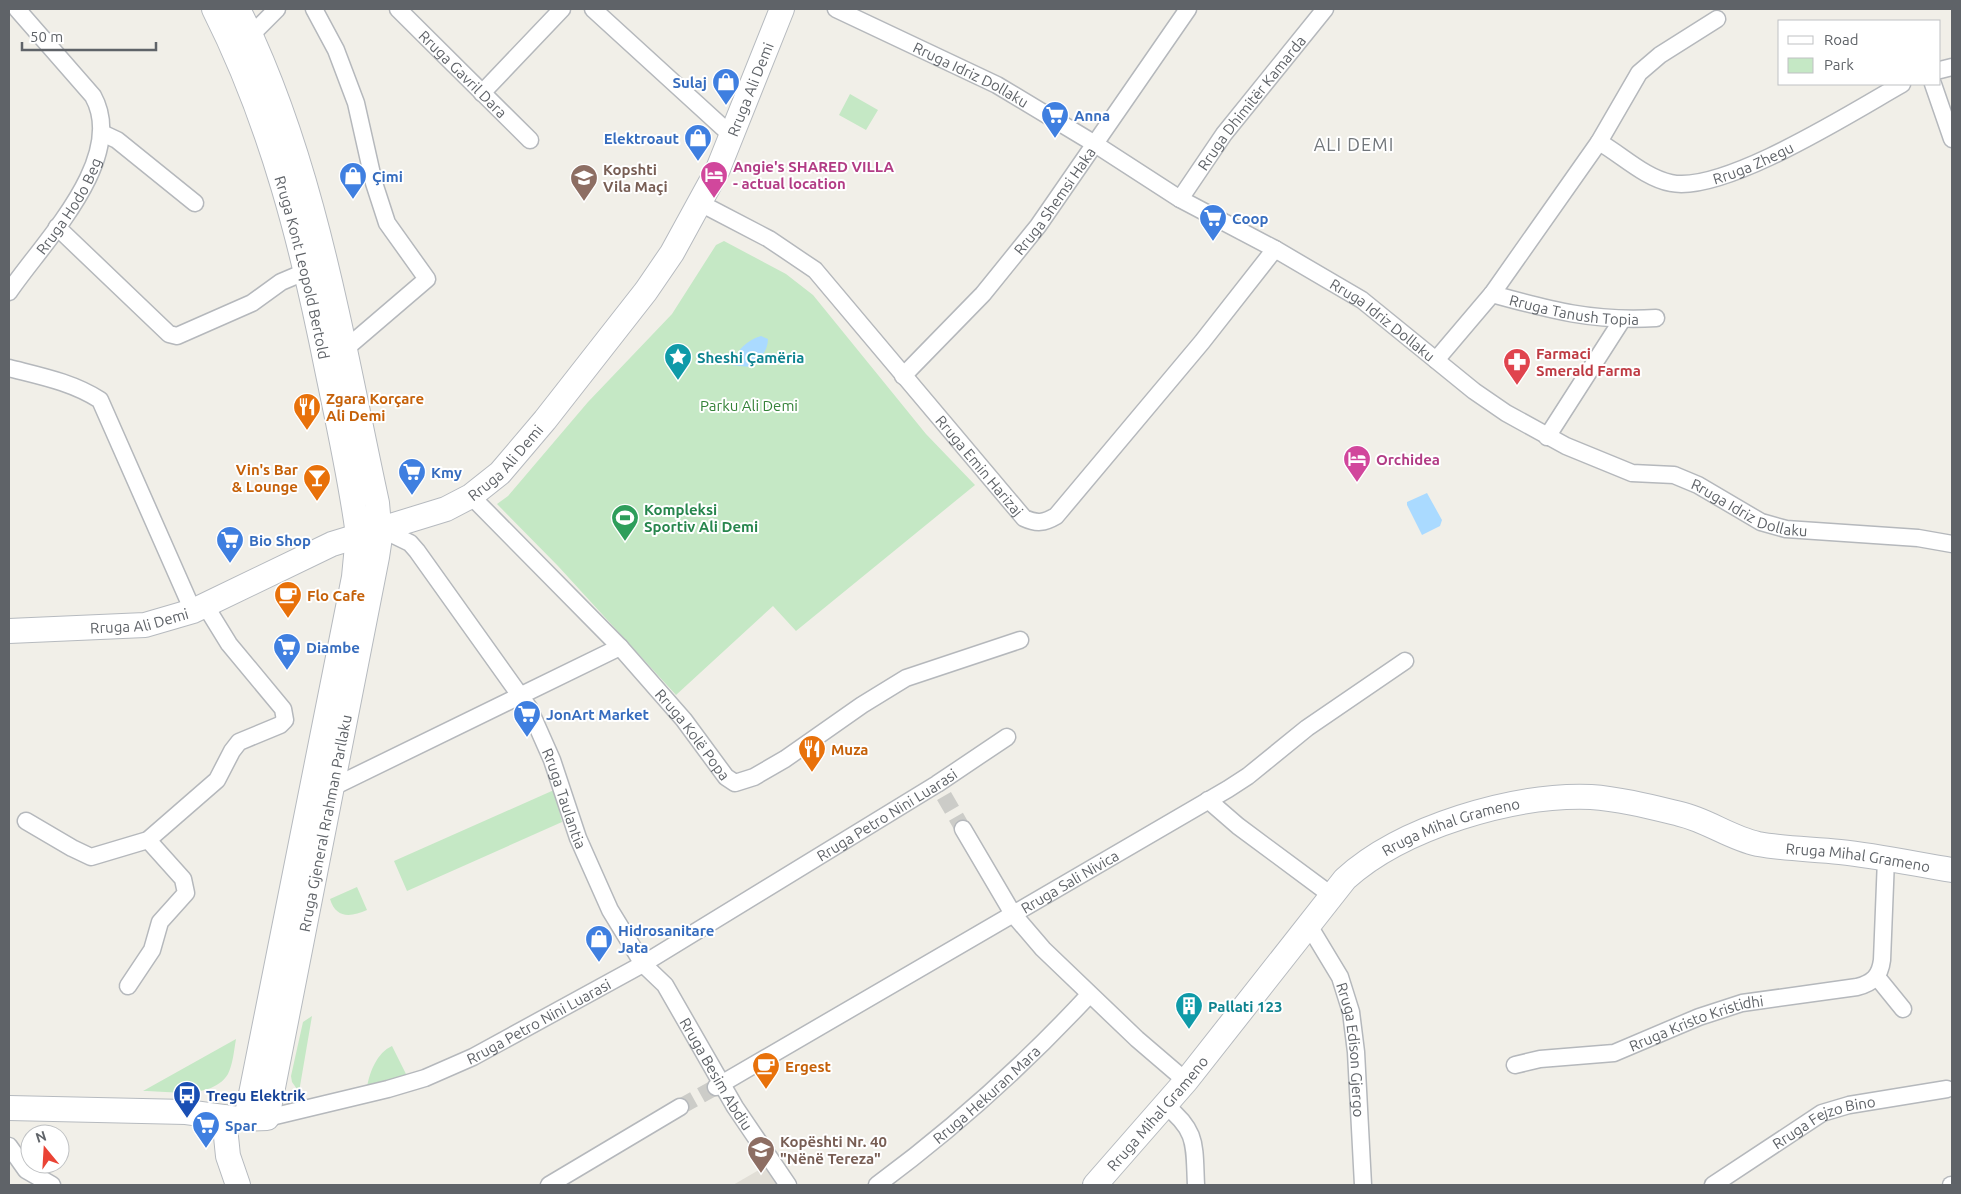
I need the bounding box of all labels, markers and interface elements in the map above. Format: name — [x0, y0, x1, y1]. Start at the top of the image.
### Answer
scale bar — [22, 20, 156, 52]
legend — [1778, 20, 1941, 85]
street label: Rruga Gavril Dara — [416, 27, 511, 121]
text: 50 m — [30, 28, 63, 45]
text: Road — [1824, 31, 1859, 48]
street label: Rruga Dhimitër Kamarda — [1194, 32, 1309, 173]
street label: Rruga Idriz Dollaku — [911, 38, 1032, 111]
street label: Rruga Ali Demi — [724, 40, 776, 139]
text: Park — [1824, 56, 1854, 73]
shop icon: Sulaj — [711, 67, 741, 106]
place label: Sulaj — [672, 74, 707, 91]
supermarket icon: Anna — [1040, 100, 1070, 139]
place label: Anna — [1074, 107, 1110, 124]
shop icon: Elektroaut — [683, 123, 713, 162]
place label: Elektroaut — [604, 130, 680, 147]
district label: ALI DEMI — [1314, 134, 1394, 154]
street label: Rruga Zhegu — [1711, 138, 1796, 187]
street label: Rruga Shemsi Haka — [1010, 144, 1098, 258]
street label: Rruga Hodo Beg — [32, 156, 104, 257]
place label: Angie's SHARED VILLA - actual location — [733, 158, 894, 192]
hotel icon: Angie's SHARED VILLA - actual location — [699, 160, 729, 199]
shop icon: Çimi — [338, 161, 368, 200]
place label: Kopshti Vila Maçi — [603, 161, 668, 196]
school or university icon: Kopshti Vila Maçi — [569, 163, 599, 202]
place label: Çimi — [372, 168, 403, 186]
street label: Rruga Kont Leopold Bertold — [272, 174, 333, 361]
supermarket icon: Coop — [1198, 203, 1228, 242]
place label: Coop — [1232, 210, 1269, 227]
street label: Rruga Idriz Dollaku — [1327, 275, 1438, 364]
street label: Rruga Tanush Topia — [1508, 291, 1639, 327]
place icon: Sheshi Çamëria — [663, 342, 693, 381]
place label: Farmaci Smerald Farma — [1536, 345, 1641, 379]
pharmacy icon: Farmaci Smerald Farma — [1502, 347, 1532, 386]
place label: Sheshi Çamëria — [697, 349, 804, 367]
place label: Zgara Korçare Ali Demi — [326, 390, 424, 424]
restaurant icon: Zgara Korçare Ali Demi — [292, 392, 322, 431]
park label: Parku Ali Demi — [700, 397, 798, 414]
street label: Rruga Emin Harizaj — [933, 412, 1027, 519]
street label: Rruga Ali Demi — [464, 421, 546, 504]
hotel icon: Orchidea — [1342, 444, 1372, 483]
place label: Orchidea — [1376, 451, 1440, 468]
supermarket icon: Kmy — [397, 457, 427, 496]
place label: Vin's Bar & Lounge — [232, 461, 299, 495]
bar icon: Vin's Bar & Lounge — [302, 463, 332, 502]
place label: Kmy — [431, 464, 462, 481]
street label: Rruga Idriz Dollaku — [1689, 475, 1808, 539]
place label: Kompleksi Sportiv Ali Demi — [644, 501, 758, 535]
sports icon: Kompleksi Sportiv Ali Demi — [610, 503, 640, 542]
supermarket icon: Bio Shop — [215, 525, 245, 564]
place label: Bio Shop — [249, 532, 311, 549]
cafe icon: Flo Cafe — [273, 580, 303, 619]
place label: Flo Cafe — [307, 587, 365, 604]
street label: Rruga Ali Demi — [90, 604, 190, 636]
supermarket icon: Diambe — [272, 632, 302, 671]
place label: Diambe — [306, 639, 360, 656]
street label: Rruga Kolë Popa — [652, 685, 734, 783]
supermarket icon: JonArt Market — [512, 699, 542, 738]
place label: JonArt Market — [546, 706, 650, 723]
street label: Rruga Gjeneral Rrahman Parllaku — [295, 713, 354, 933]
restaurant icon: Muza — [797, 734, 827, 773]
place label: Muza — [831, 741, 868, 758]
street label: Rruga Taulantia — [539, 745, 590, 851]
street label: Rruga Petro Nini Luarasi — [813, 765, 960, 864]
street label: Rruga Mihal Grameno — [1379, 794, 1521, 859]
street label: Rruga Mihal Grameno — [1785, 839, 1932, 875]
street label: Rruga Sali Nivica — [1018, 846, 1121, 916]
place label: Hidrosanitare Jata — [618, 922, 714, 956]
shop icon: Hidrosanitare Jata — [584, 924, 614, 963]
street label: Rruga Petro Nini Luarasi — [464, 975, 613, 1067]
street label: Rruga Edison Gjergo — [1334, 980, 1368, 1118]
building icon: Pallati 123 — [1174, 991, 1204, 1030]
street label: Rruga Kristo Kristidhi — [1626, 992, 1765, 1054]
place label: Pallati 123 — [1208, 998, 1282, 1015]
street label: Rruga Besim Abdiu — [677, 1014, 756, 1133]
street label: Rruga Hekuran Mara — [929, 1042, 1043, 1147]
cafe icon: Ergest — [751, 1051, 781, 1090]
street label: Rruga Mihal Grameno — [1103, 1052, 1211, 1174]
place label: Ergest — [785, 1058, 832, 1075]
bus stop icon: Tregu Elektrik — [172, 1080, 202, 1119]
place label: Tregu Elektrik — [206, 1087, 306, 1104]
street label: Rruga Fejzo Bino — [1769, 1092, 1877, 1152]
supermarket icon: Spar — [191, 1110, 221, 1149]
place label: Spar — [225, 1117, 258, 1134]
north arrow — [20, 1124, 70, 1174]
text: N — [34, 1127, 48, 1146]
place label: Kopështi Nr. 40 "Nënë Tereza" — [780, 1133, 887, 1167]
school or university icon: Kopështi Nr. 40 "Nënë Tereza" — [746, 1135, 776, 1174]

